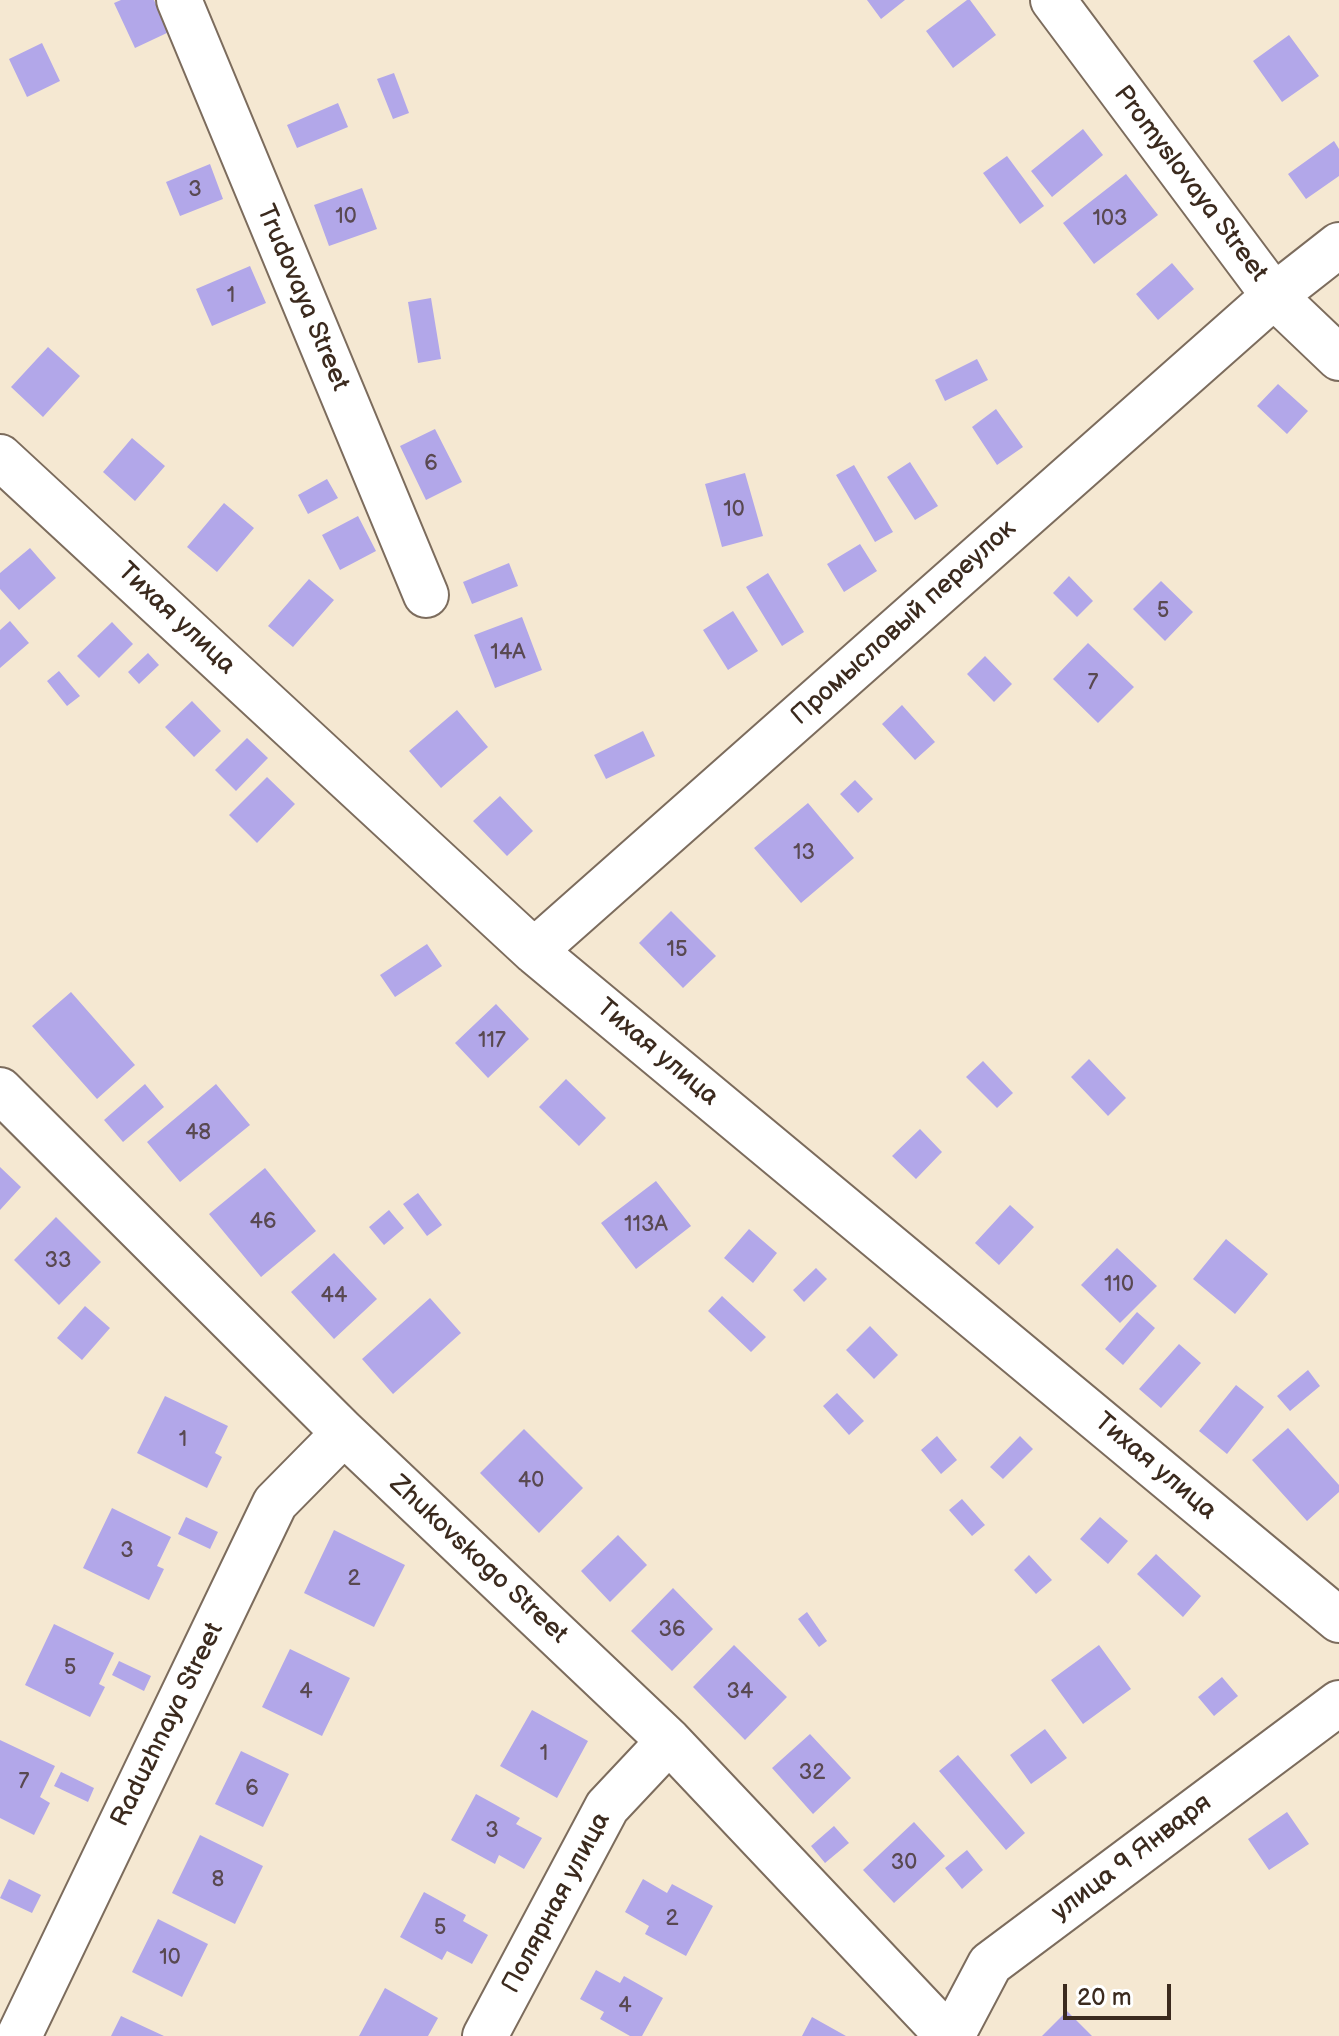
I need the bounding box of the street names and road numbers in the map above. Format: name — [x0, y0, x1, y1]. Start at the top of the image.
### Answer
street label: Promyslovaya Street — [1106, 80, 1274, 288]
street label: Trudovaya Street — [249, 200, 355, 396]
street label: Промысловый переулок — [785, 514, 1023, 732]
street label: Тихая улица — [111, 556, 241, 682]
street label: Тихая улица — [590, 993, 724, 1113]
street label: Тихая улица — [1088, 1407, 1222, 1527]
street label: Zhukovskogo Street — [382, 1469, 574, 1651]
street label: Raduzhnaya Street — [105, 1618, 231, 1832]
street label: улица 9 Января — [1046, 1788, 1218, 1928]
street label: Полярная улица — [496, 1807, 618, 1999]

